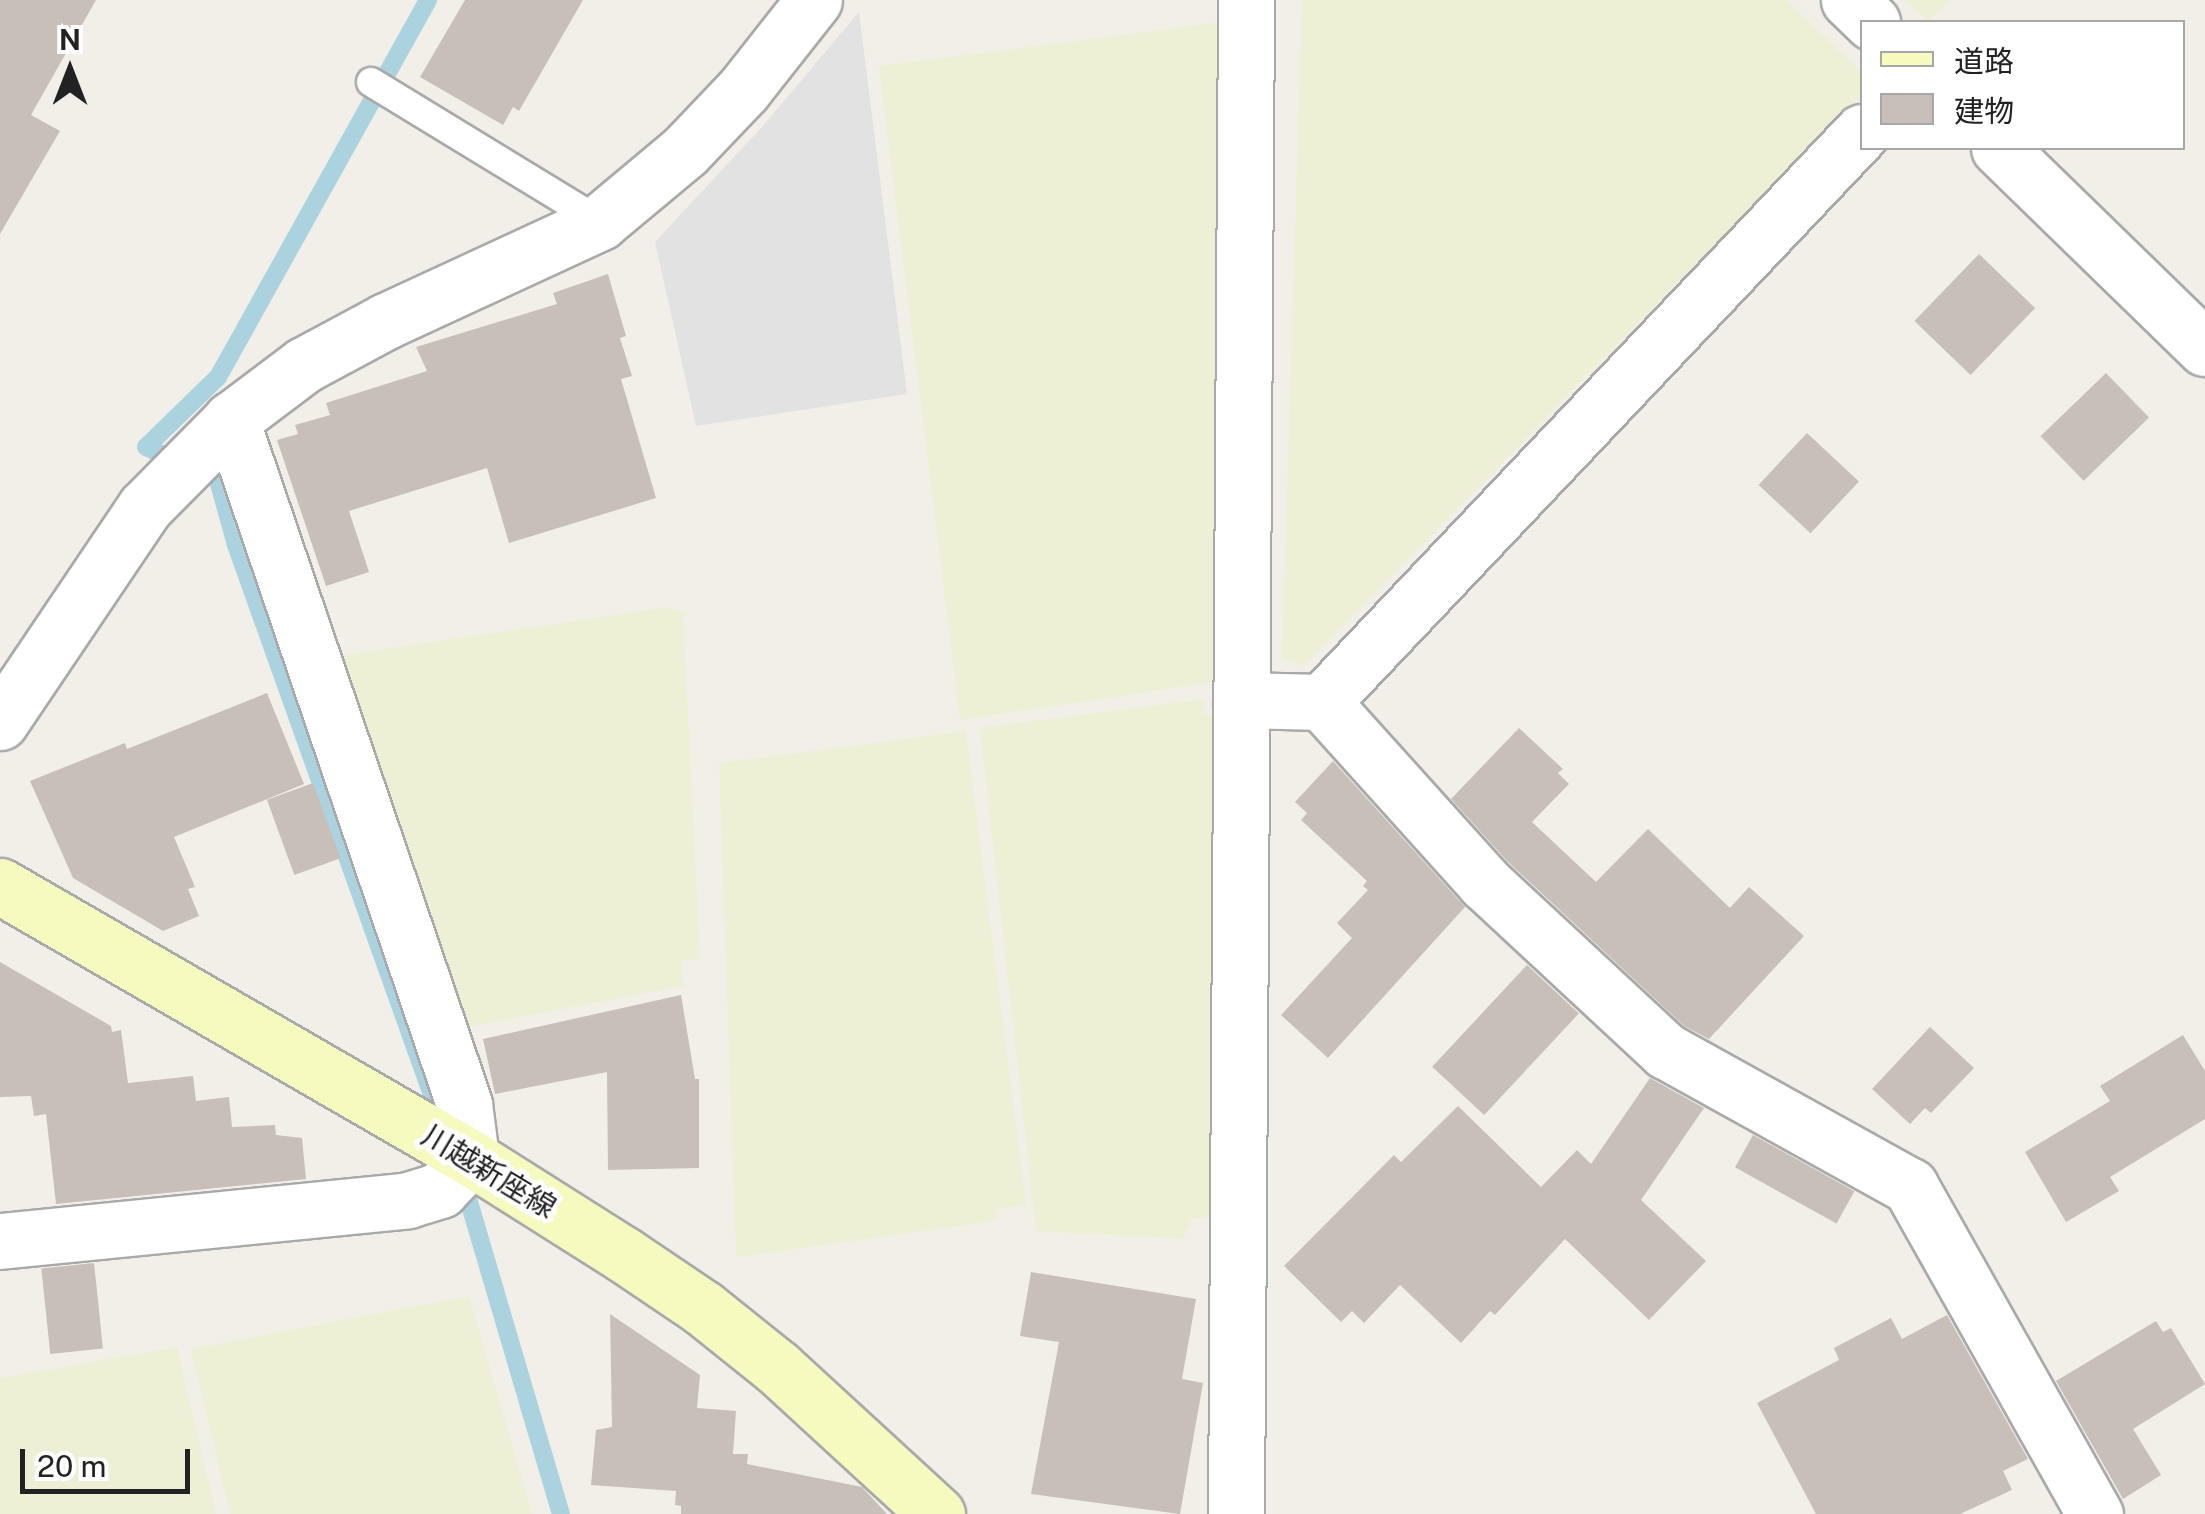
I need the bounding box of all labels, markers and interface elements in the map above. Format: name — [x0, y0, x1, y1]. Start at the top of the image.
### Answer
north arrow — [20, 20, 120, 120]
legend — [1860, 20, 2185, 150]
text: N — [59, 23, 81, 56]
text: 道路 — [1954, 43, 2014, 79]
text: 建物 — [1954, 93, 2014, 129]
street label: 川越新座線 — [415, 1117, 563, 1225]
scale bar — [25, 1429, 195, 1491]
text: 20 m — [37, 1448, 106, 1484]

